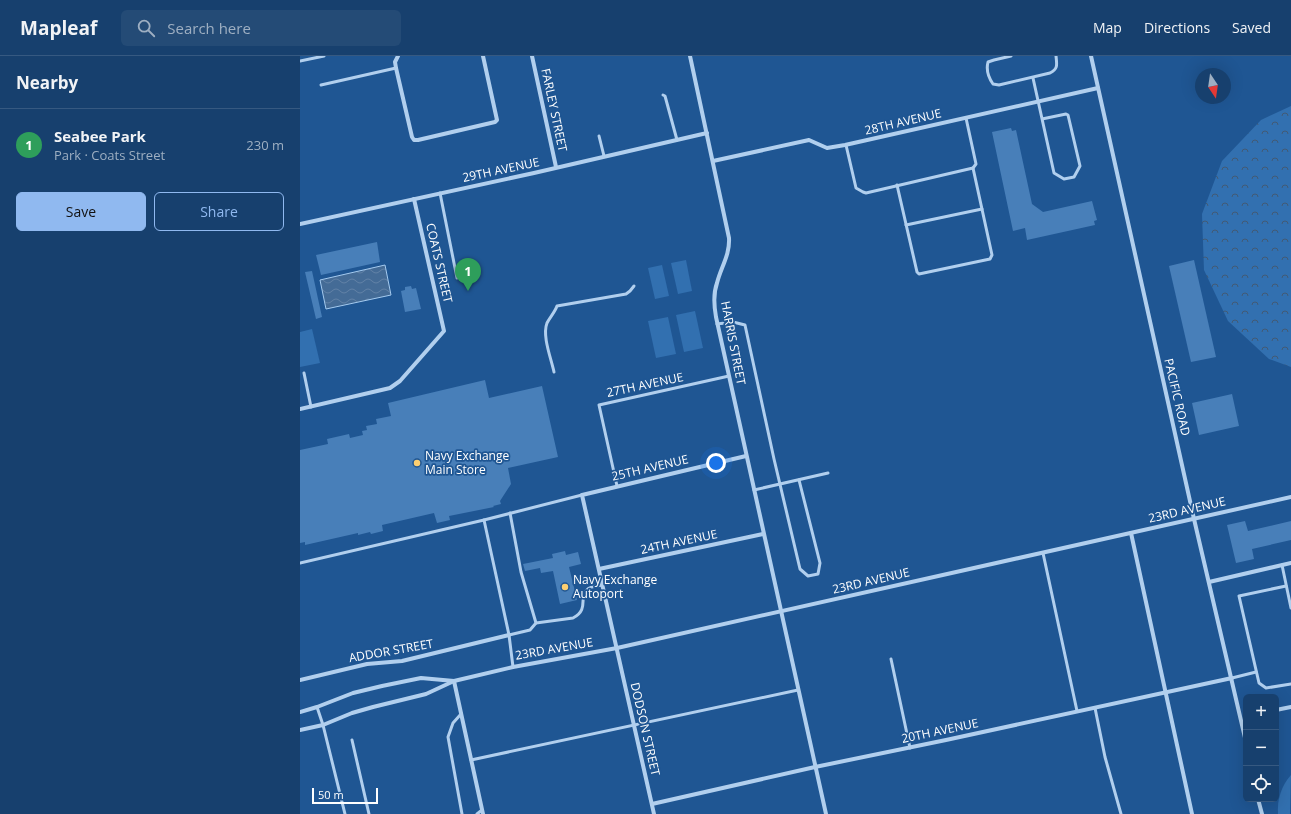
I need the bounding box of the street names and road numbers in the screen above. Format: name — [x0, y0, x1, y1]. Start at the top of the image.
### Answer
street label: FARLEY STREET — [537, 67, 572, 153]
street label: 28TH AVENUE — [863, 104, 943, 139]
street label: 29TH AVENUE — [461, 153, 541, 186]
street label: COATS STREET — [422, 221, 457, 305]
street label: HARRIS STREET — [717, 300, 750, 387]
street label: PACIFIC ROAD — [1160, 356, 1195, 437]
street label: 27TH AVENUE — [605, 368, 685, 401]
street label: 25TH AVENUE — [610, 450, 690, 485]
street label: 23RD AVENUE — [1147, 492, 1227, 527]
street label: 24TH AVENUE — [639, 525, 719, 558]
street label: 23RD AVENUE — [831, 563, 911, 598]
street label: 23RD AVENUE — [514, 633, 594, 664]
street label: ADDOR STREET — [347, 635, 435, 666]
street label: DODSON STREET — [626, 681, 665, 778]
street label: 20TH AVENUE — [900, 714, 980, 747]

